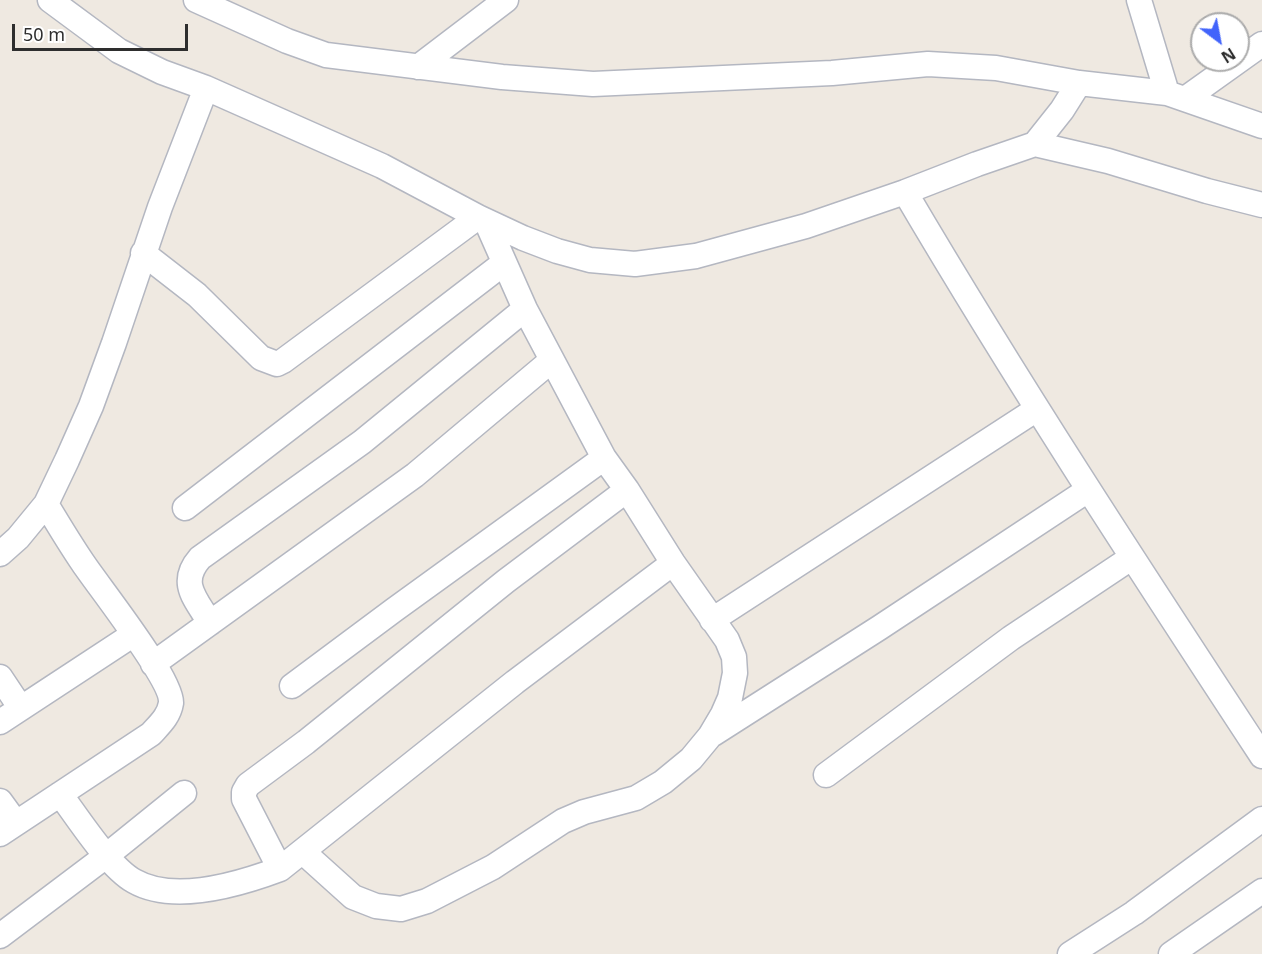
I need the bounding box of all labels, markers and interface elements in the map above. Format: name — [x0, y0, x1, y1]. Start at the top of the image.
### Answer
scale bar — [15, 12, 190, 50]
north arrow — [1190, 12, 1250, 72]
text: 50 m — [23, 22, 65, 46]
text: N — [1217, 43, 1240, 68]

